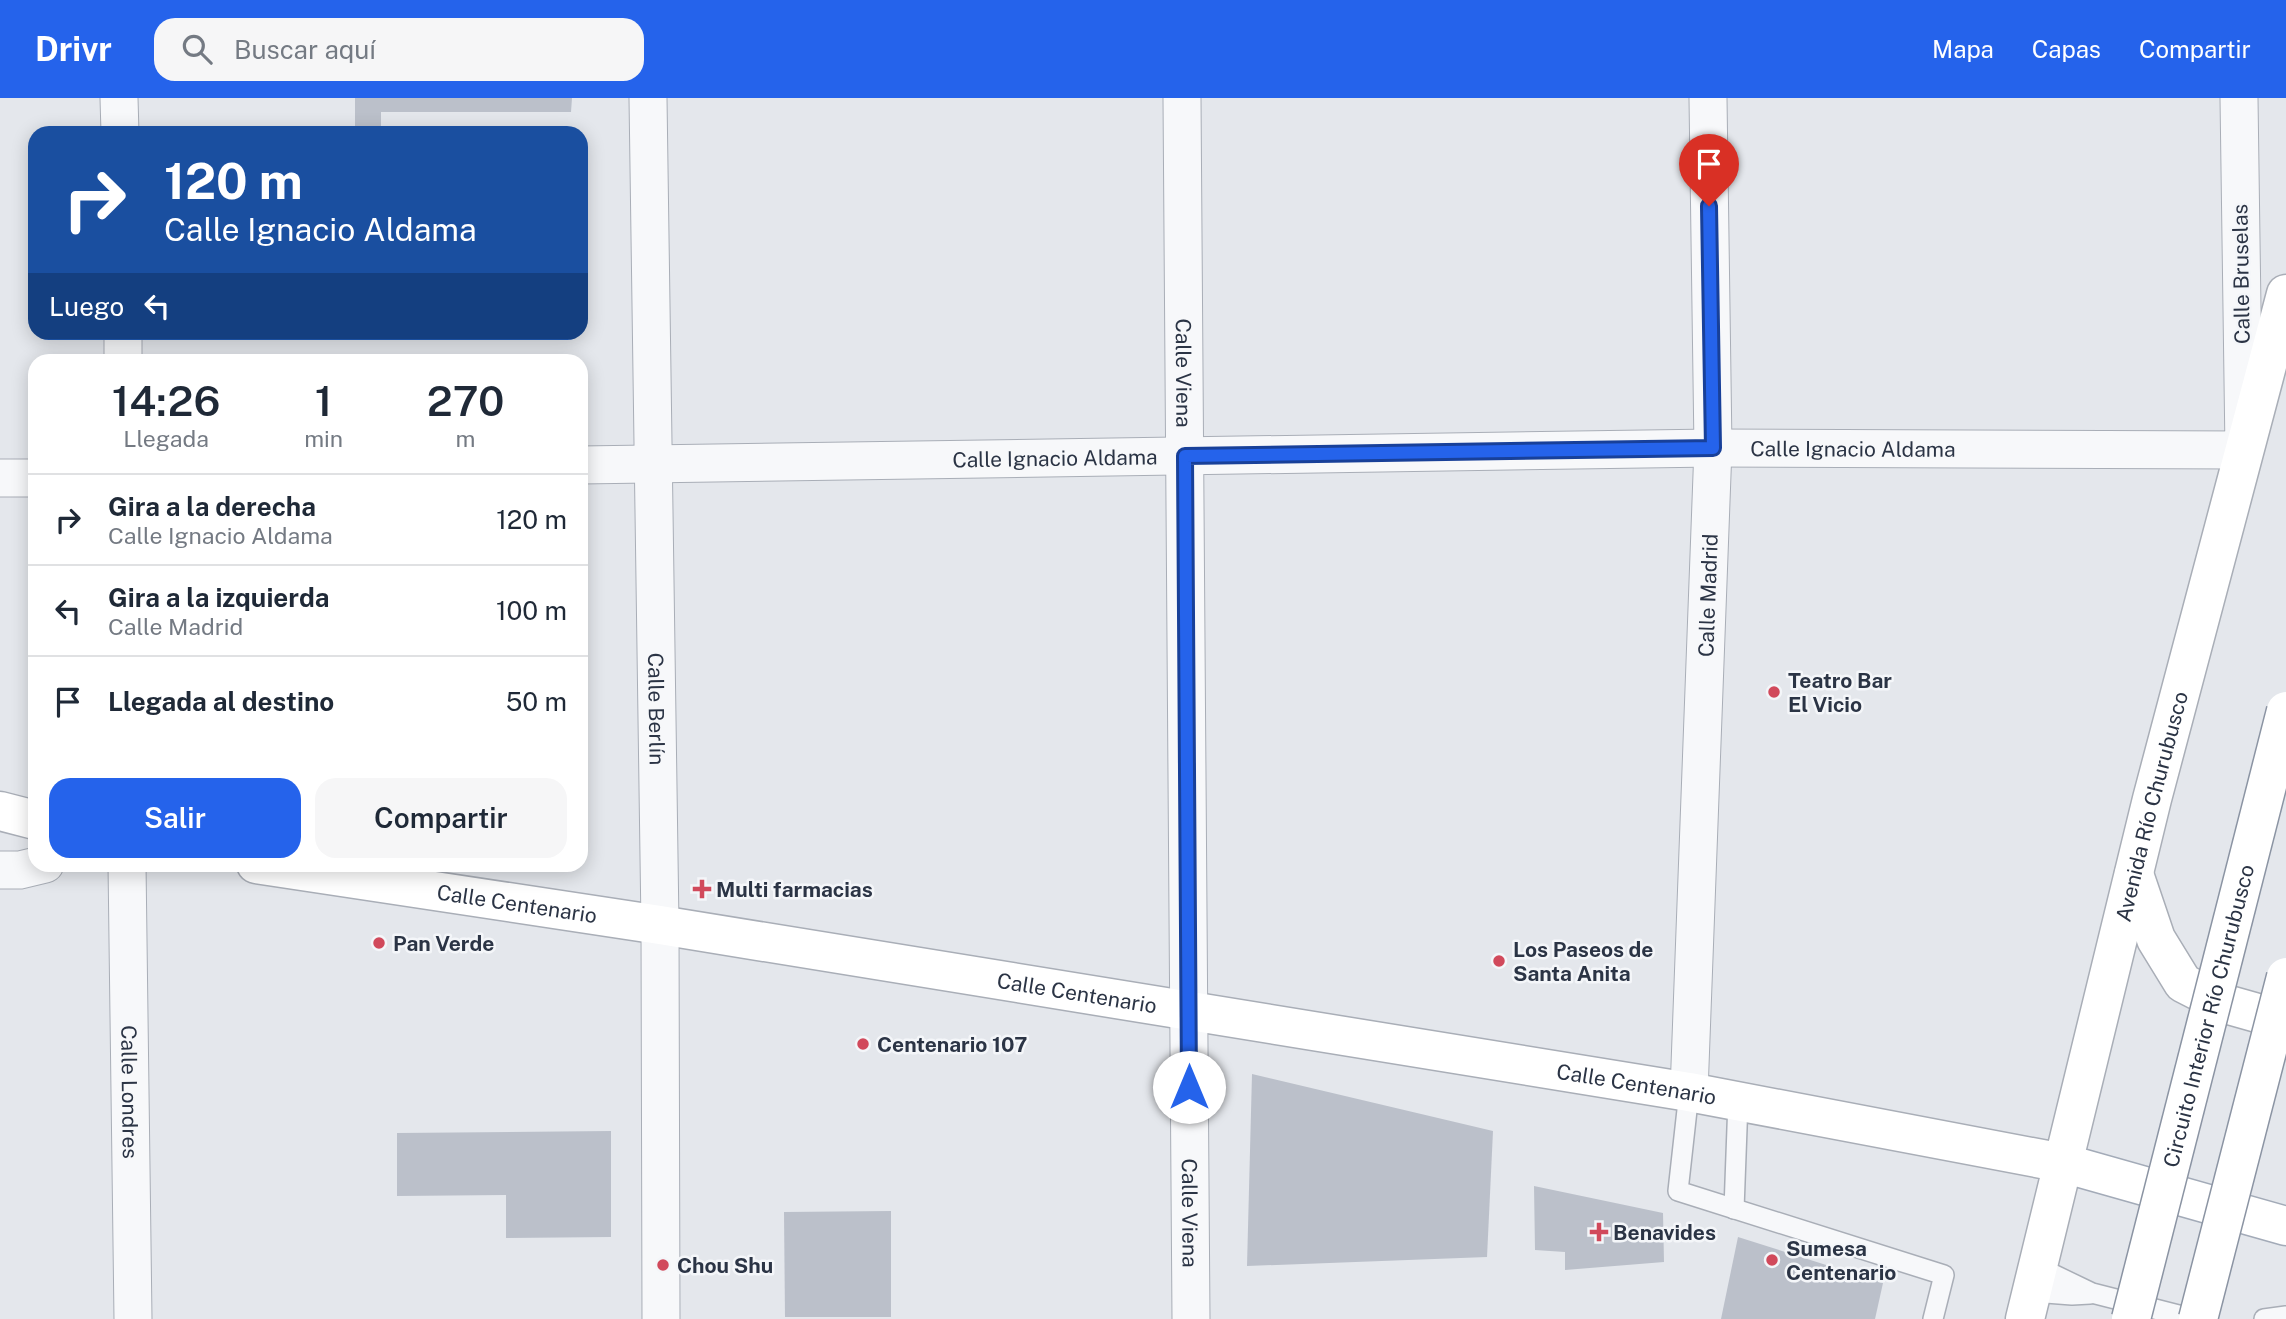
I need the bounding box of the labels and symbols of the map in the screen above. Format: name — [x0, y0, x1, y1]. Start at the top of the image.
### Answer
pin — [1679, 134, 1739, 206]
street label: Calle Bruselas — [2227, 204, 2255, 344]
street label: Calle Viena — [1171, 318, 1197, 428]
street label: Calle Ignacio Aldama — [1750, 436, 1956, 461]
street label: Calle Ignacio Aldama — [952, 444, 1158, 472]
street label: Calle Madrid — [1693, 533, 1722, 658]
street label: Calle Berlín — [644, 652, 670, 765]
place label: Teatro Bar El Vicio — [1788, 668, 1892, 717]
marker: Teatro Bar El Vicio — [1766, 684, 1782, 700]
street label: Avenida Río Churubusco — [2110, 688, 2193, 924]
street label: Circuito Interior Río Churubusco — [2158, 862, 2259, 1170]
place label: Multi farmacias — [716, 877, 873, 902]
street label: Calle Centenario — [435, 879, 599, 928]
marker: Multi farmacias — [694, 881, 710, 897]
place label: Pan Verde — [393, 931, 494, 956]
marker: Pan Verde — [371, 935, 387, 951]
place label: Los Paseos de Santa Anita — [1513, 937, 1653, 986]
marker: Los Paseos de Santa Anita — [1491, 953, 1507, 969]
street label: Calle Centenario — [995, 967, 1159, 1018]
street label: Calle Londres — [117, 1025, 143, 1159]
place label: Centenario 107 — [877, 1032, 1027, 1057]
marker: Centenario 107 — [855, 1036, 871, 1052]
position arrow — [1152, 1050, 1226, 1124]
street label: Calle Centenario — [1555, 1058, 1719, 1109]
street label: Calle Viena — [1177, 1158, 1203, 1268]
place label: Benavides — [1613, 1220, 1716, 1245]
marker: Benavides — [1591, 1224, 1607, 1240]
place label: Sumesa Centenario — [1786, 1236, 1896, 1285]
marker: Sumesa Centenario — [1764, 1252, 1780, 1268]
place label: Chou Shu — [677, 1253, 773, 1278]
marker: Chou Shu — [655, 1257, 671, 1273]

